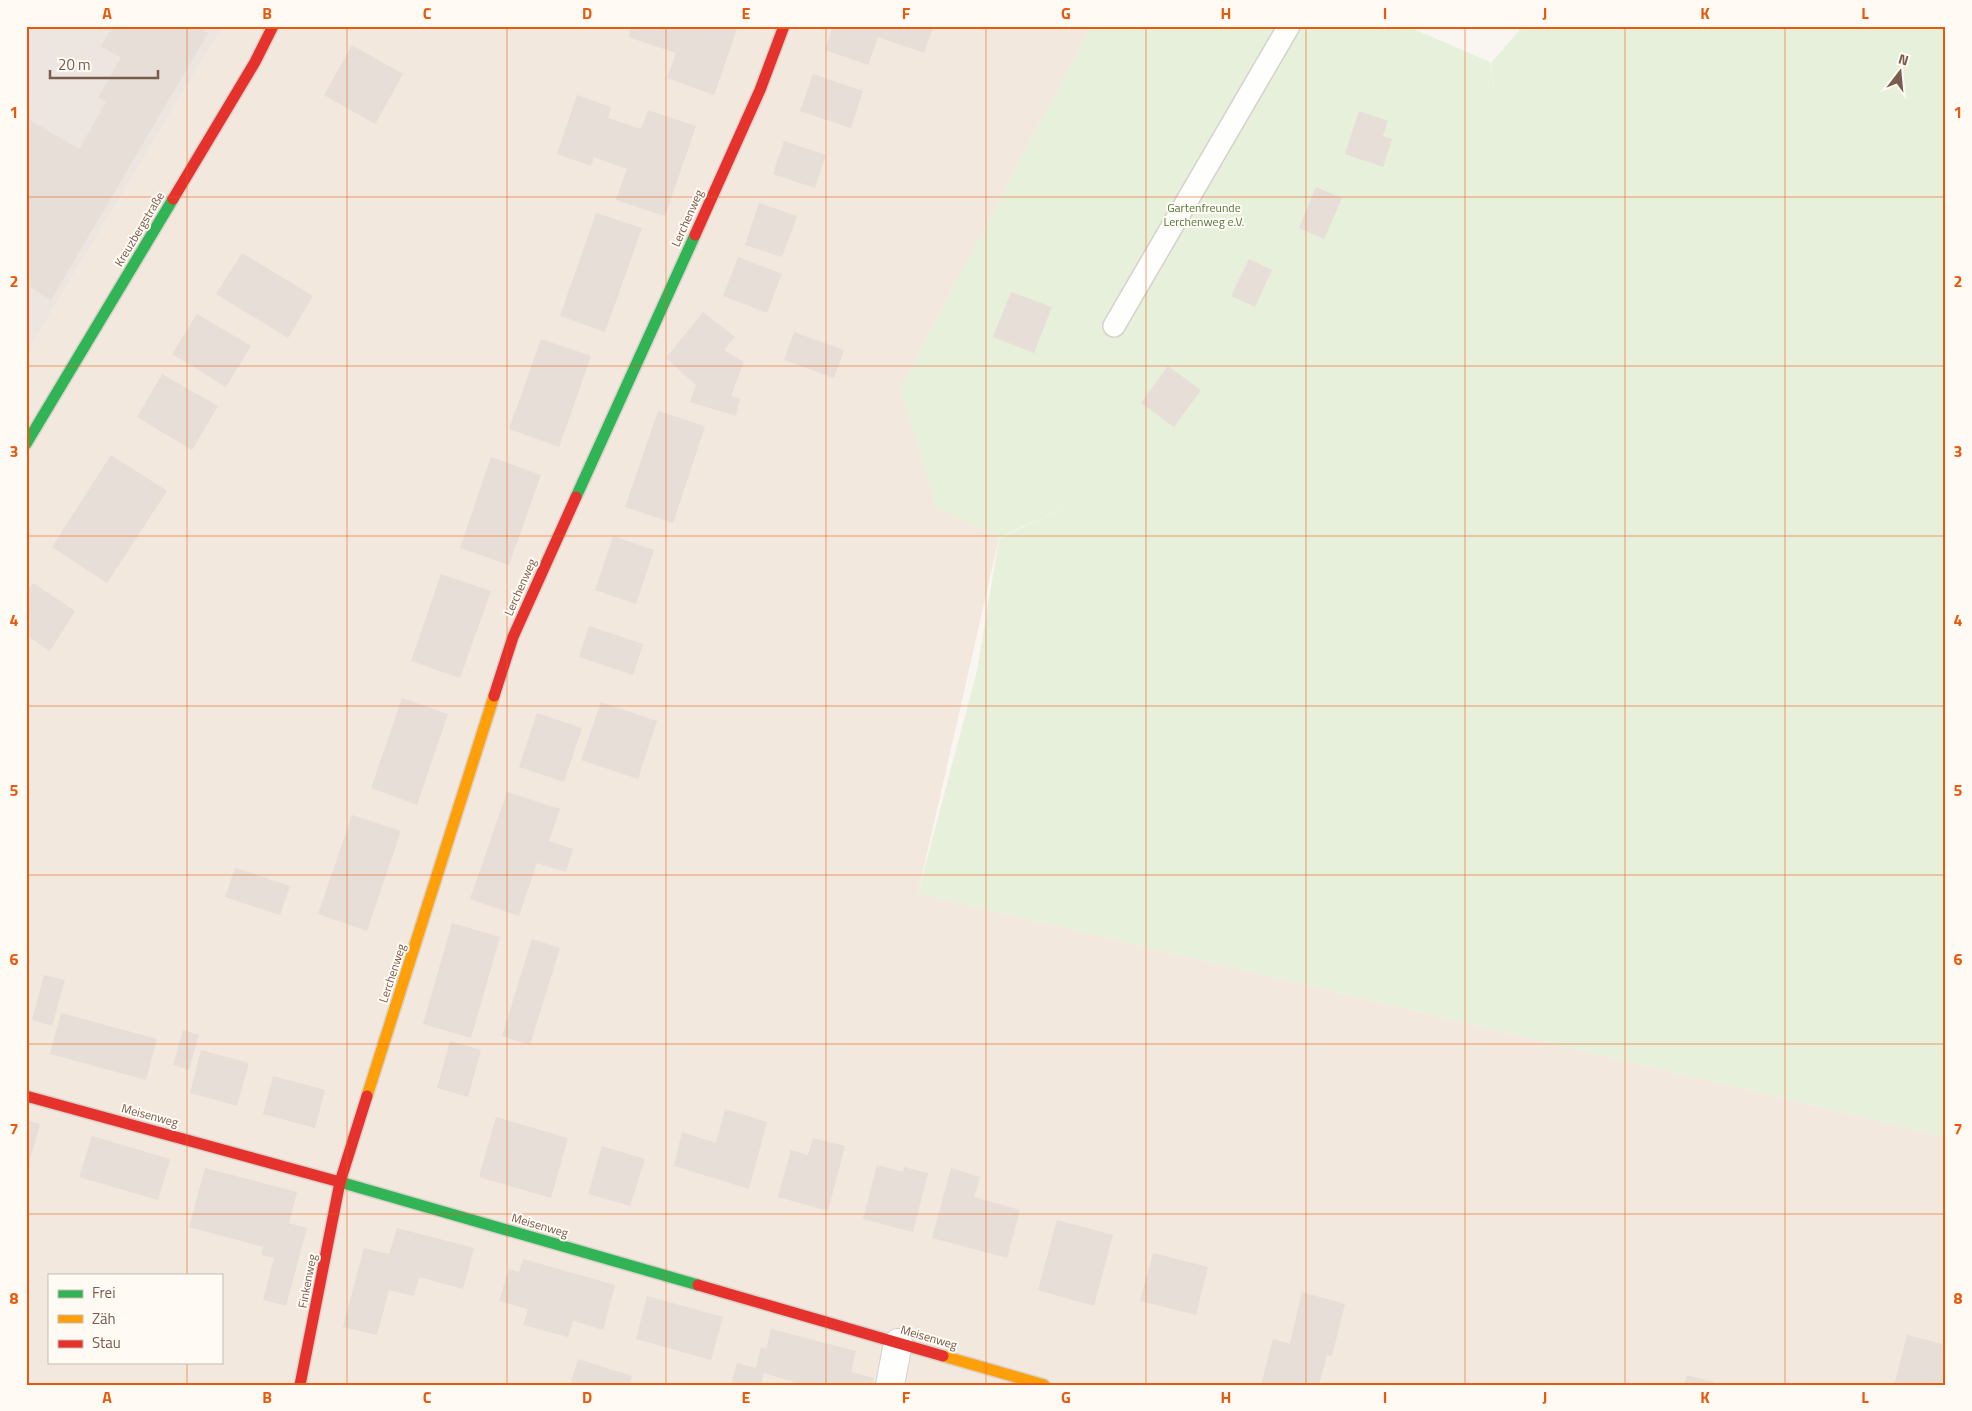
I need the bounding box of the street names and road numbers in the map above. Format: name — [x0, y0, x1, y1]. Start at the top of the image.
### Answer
street label: Lerchenweg — [666, 186, 708, 250]
street label: Kreuzbergstraße — [109, 188, 169, 270]
street label: Lerchenweg — [499, 555, 541, 619]
street label: Lerchenweg — [374, 941, 410, 1005]
street label: Meisenweg — [120, 1098, 180, 1132]
street label: Meisenweg — [509, 1208, 571, 1242]
street label: Finkenweg — [292, 1252, 322, 1310]
street label: Meisenweg — [898, 1320, 960, 1354]

